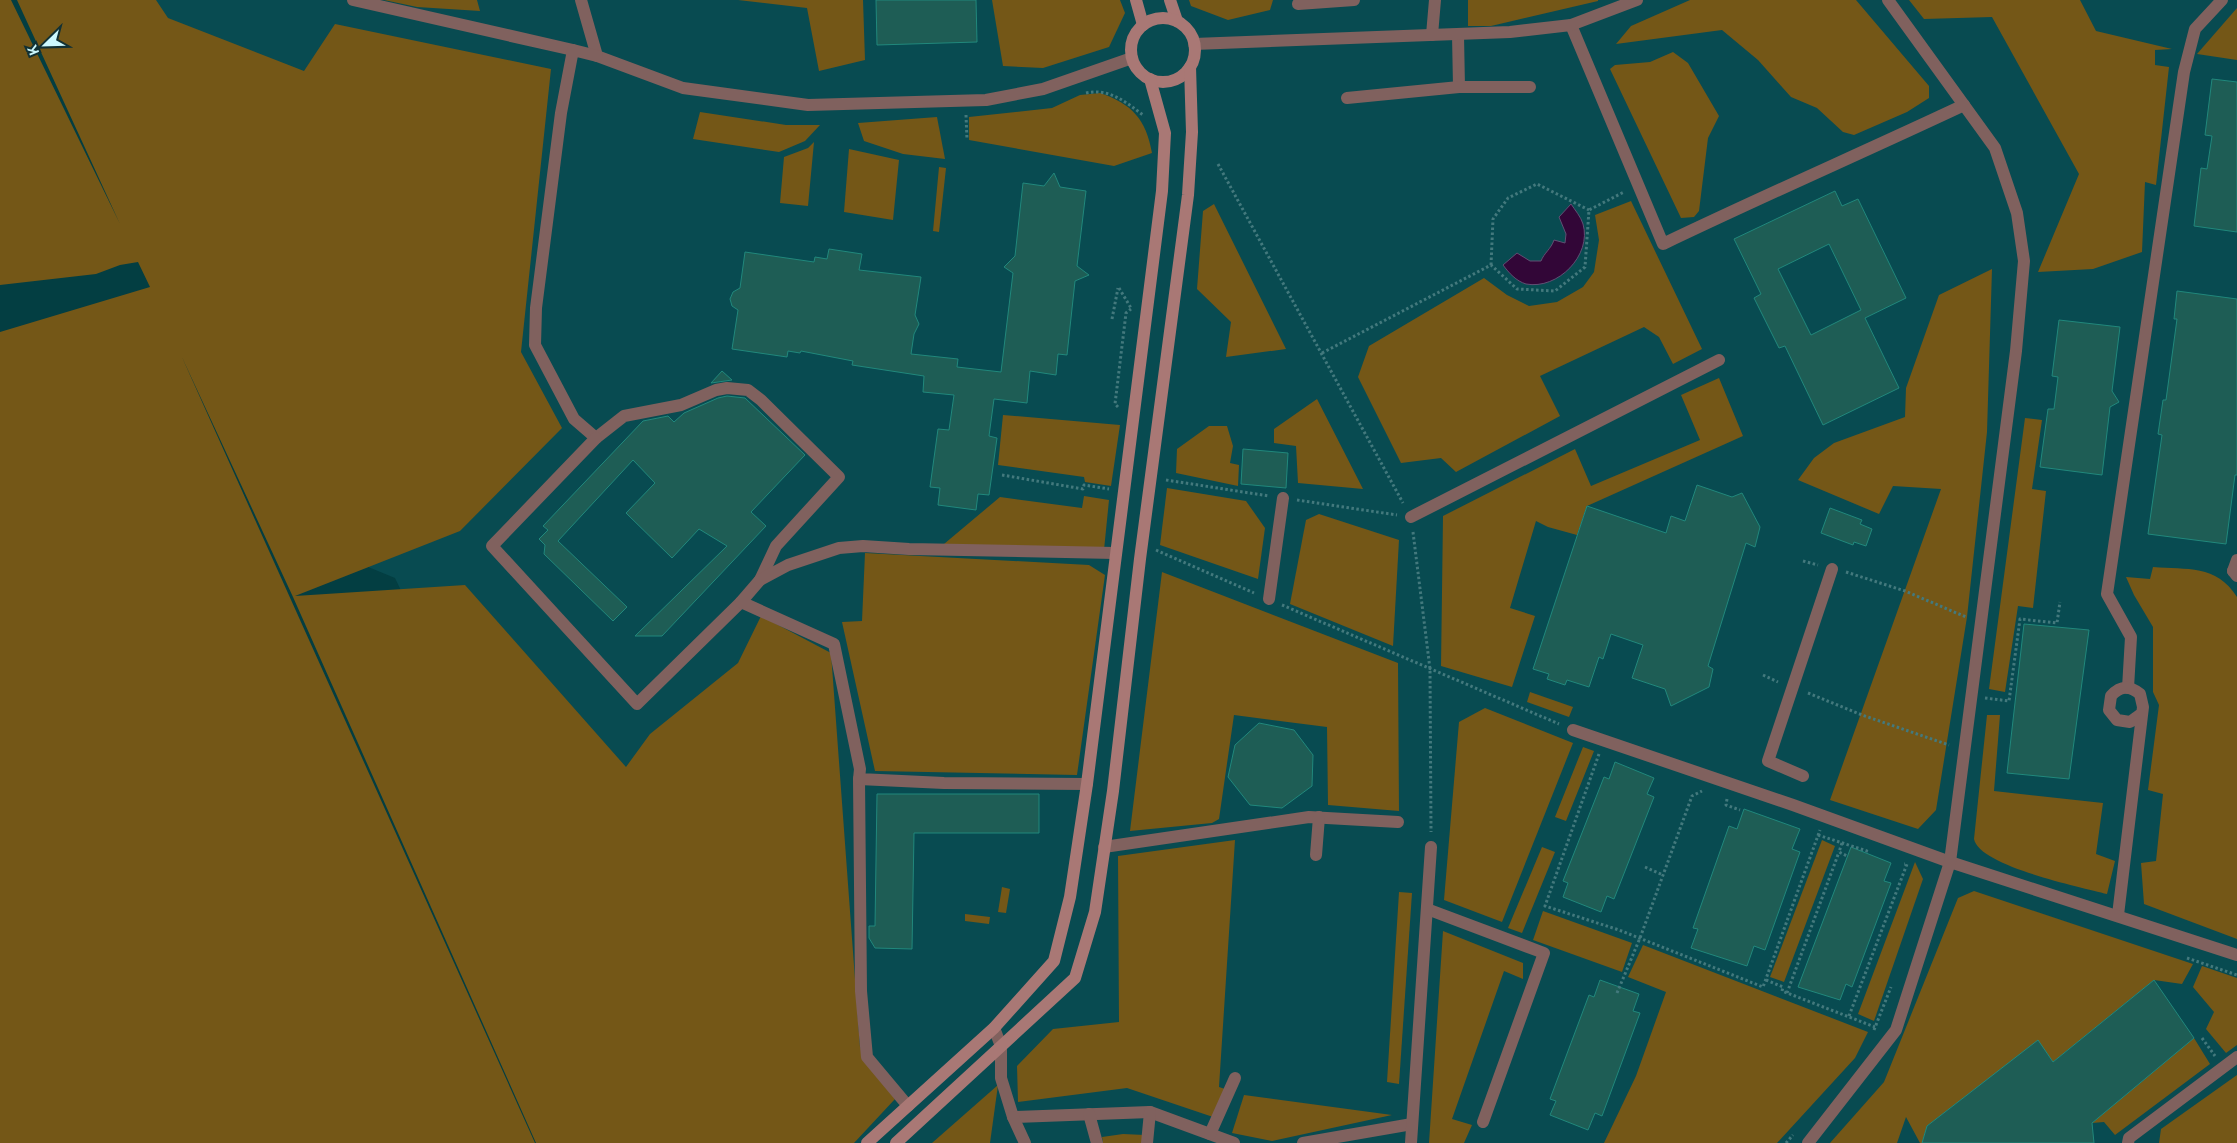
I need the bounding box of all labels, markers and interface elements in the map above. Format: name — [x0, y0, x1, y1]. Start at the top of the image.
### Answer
north arrow — [20, 20, 70, 70]
text: K — [25, 42, 44, 57]

